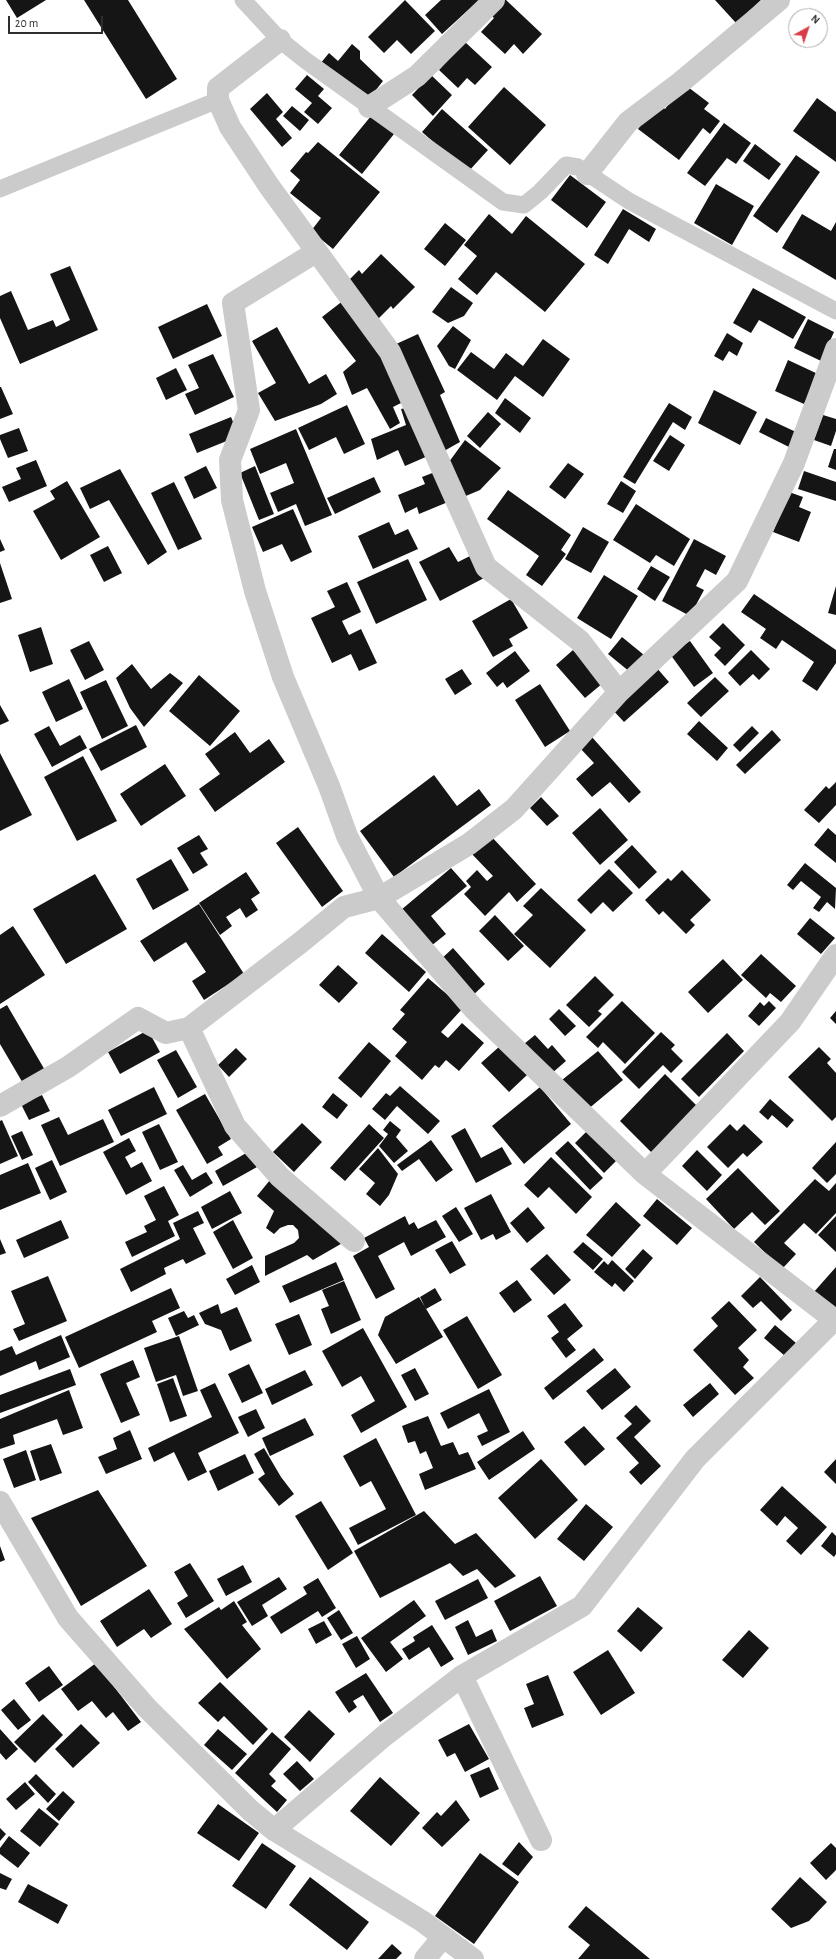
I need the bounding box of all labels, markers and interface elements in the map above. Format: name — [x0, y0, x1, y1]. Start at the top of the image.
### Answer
scale bar — [10, 8, 105, 34]
north arrow — [788, 8, 828, 48]
text: N — [809, 13, 822, 26]
text: 20 m — [15, 17, 38, 29]

